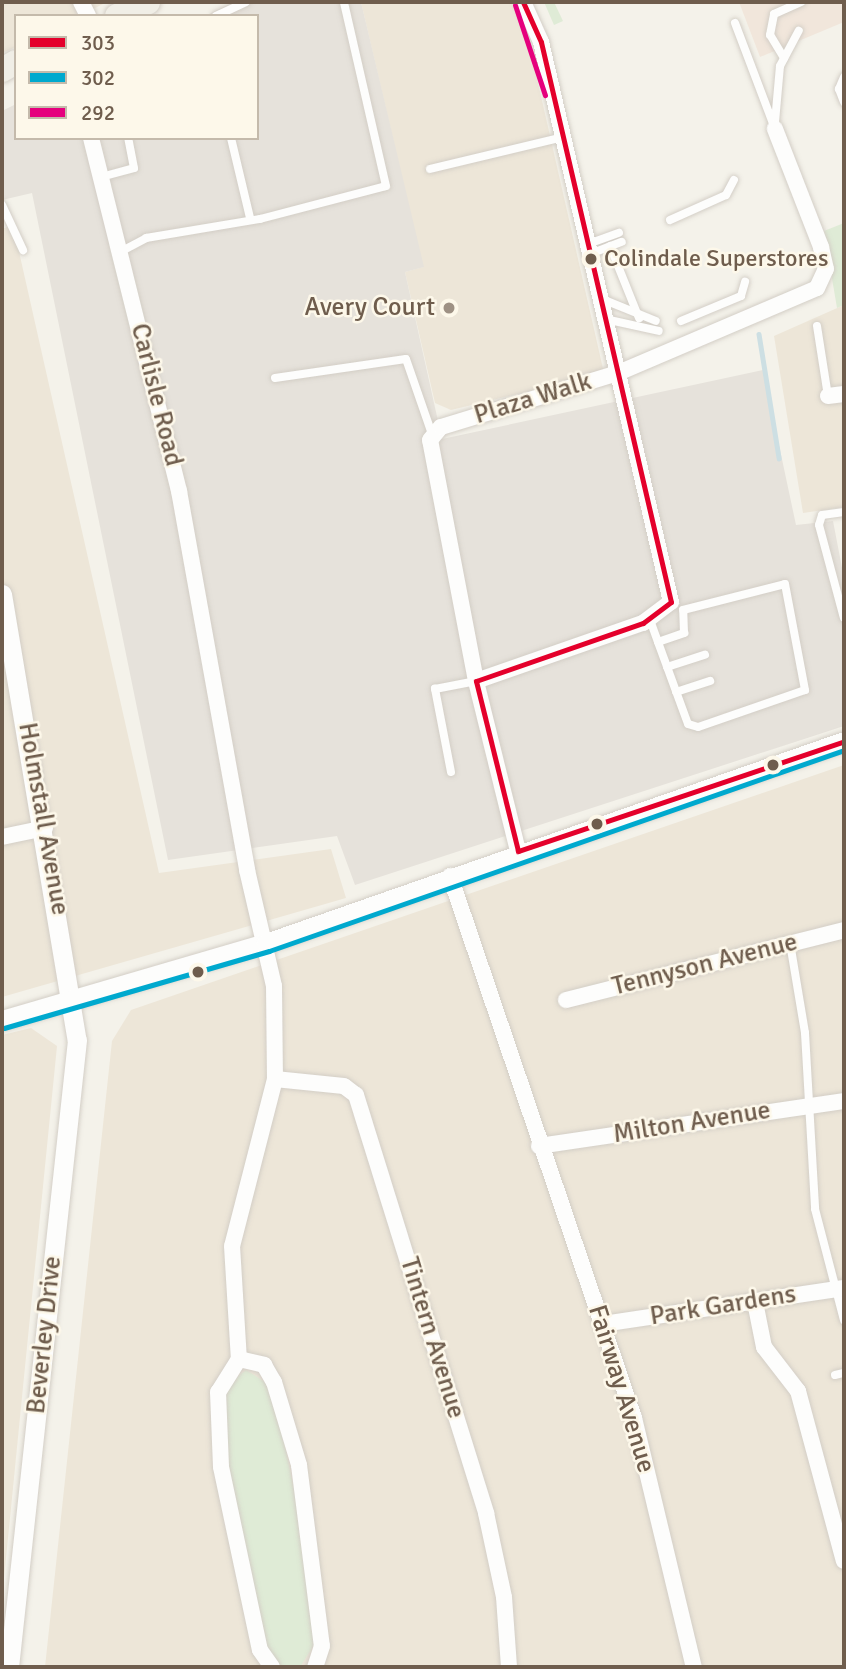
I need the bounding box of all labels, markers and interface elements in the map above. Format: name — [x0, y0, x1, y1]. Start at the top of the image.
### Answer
legend — [14, 14, 259, 140]
text: 303 — [81, 30, 115, 56]
text: 302 — [81, 65, 115, 91]
text: 292 — [81, 100, 115, 126]
place label: Colindale Superstores — [604, 245, 828, 273]
marker: Colindale Superstores — [584, 252, 598, 266]
place label: Avery Court — [304, 292, 435, 324]
marker: Avery Court — [441, 300, 457, 316]
street label: Carlisle Road — [123, 320, 189, 470]
street label: Plaza Walk — [471, 366, 595, 432]
street label: Holmstall Avenue — [11, 720, 75, 918]
unlabelled marker — [766, 758, 780, 772]
unlabelled marker — [590, 817, 604, 831]
street label: Tennyson Avenue — [609, 927, 801, 1003]
unlabelled marker — [191, 965, 205, 979]
street label: Milton Avenue — [611, 1095, 773, 1151]
street label: Tintern Avenue — [393, 1254, 471, 1422]
street label: Beverley Drive — [21, 1255, 69, 1415]
street label: Park Gardens — [648, 1279, 798, 1333]
street label: Fairway Avenue — [581, 1301, 661, 1477]

